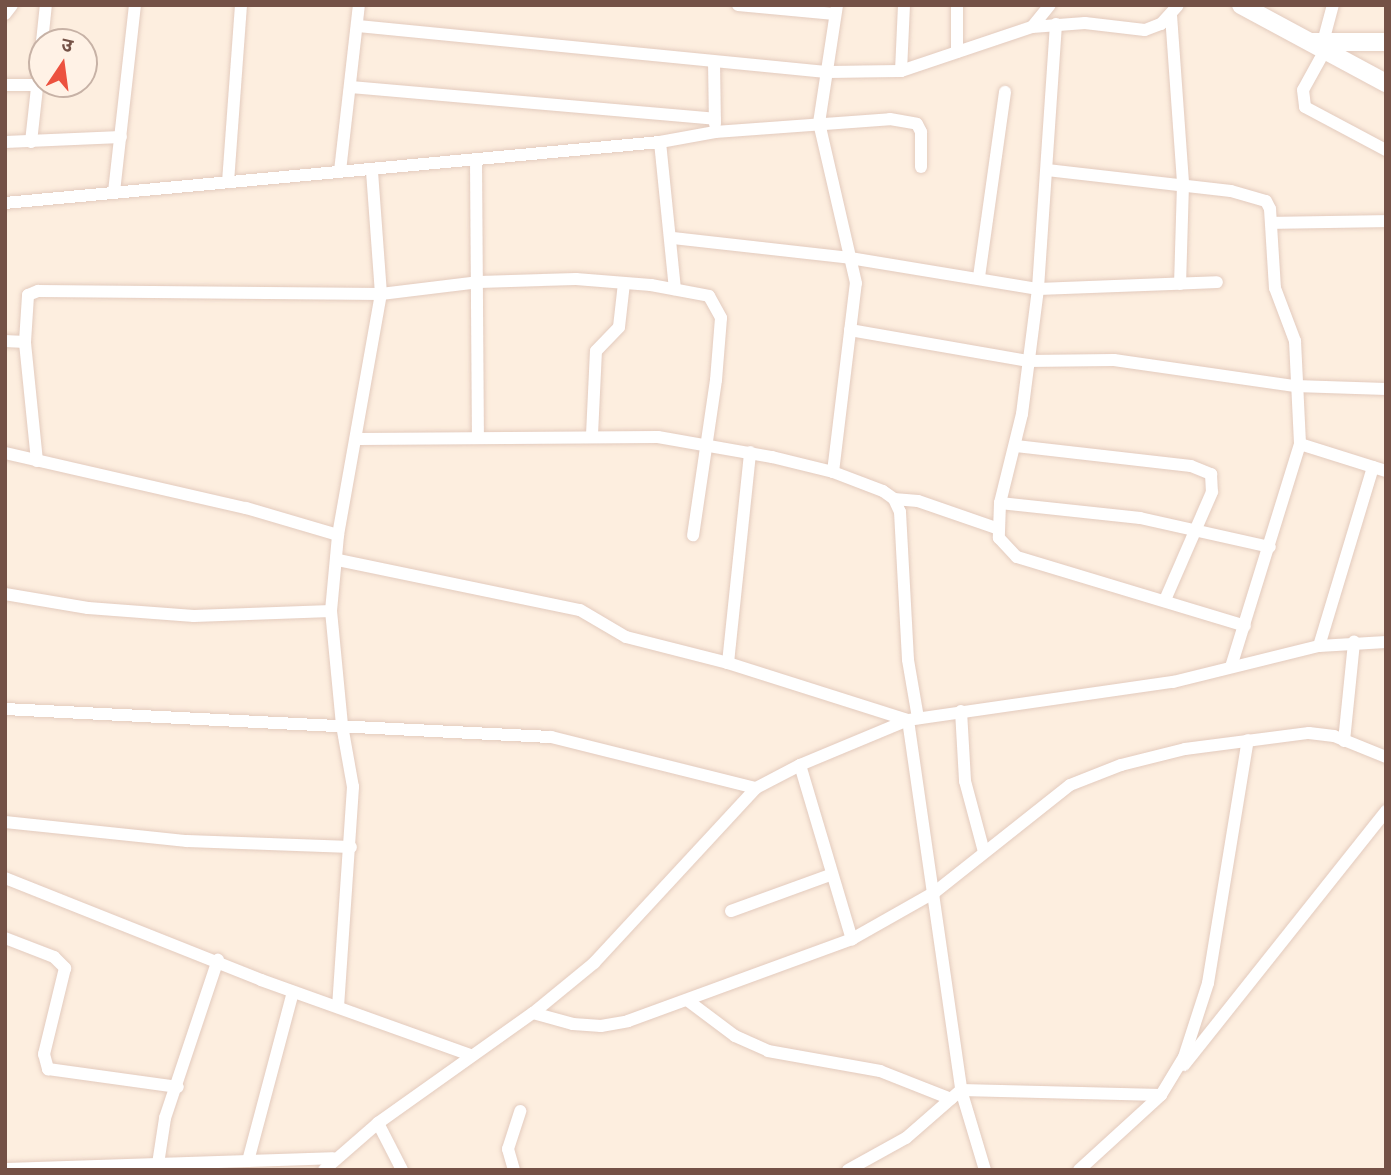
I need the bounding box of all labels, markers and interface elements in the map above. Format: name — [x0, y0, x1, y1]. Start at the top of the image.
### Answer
north arrow — [28, 28, 98, 98]
text: उ — [59, 32, 75, 57]

